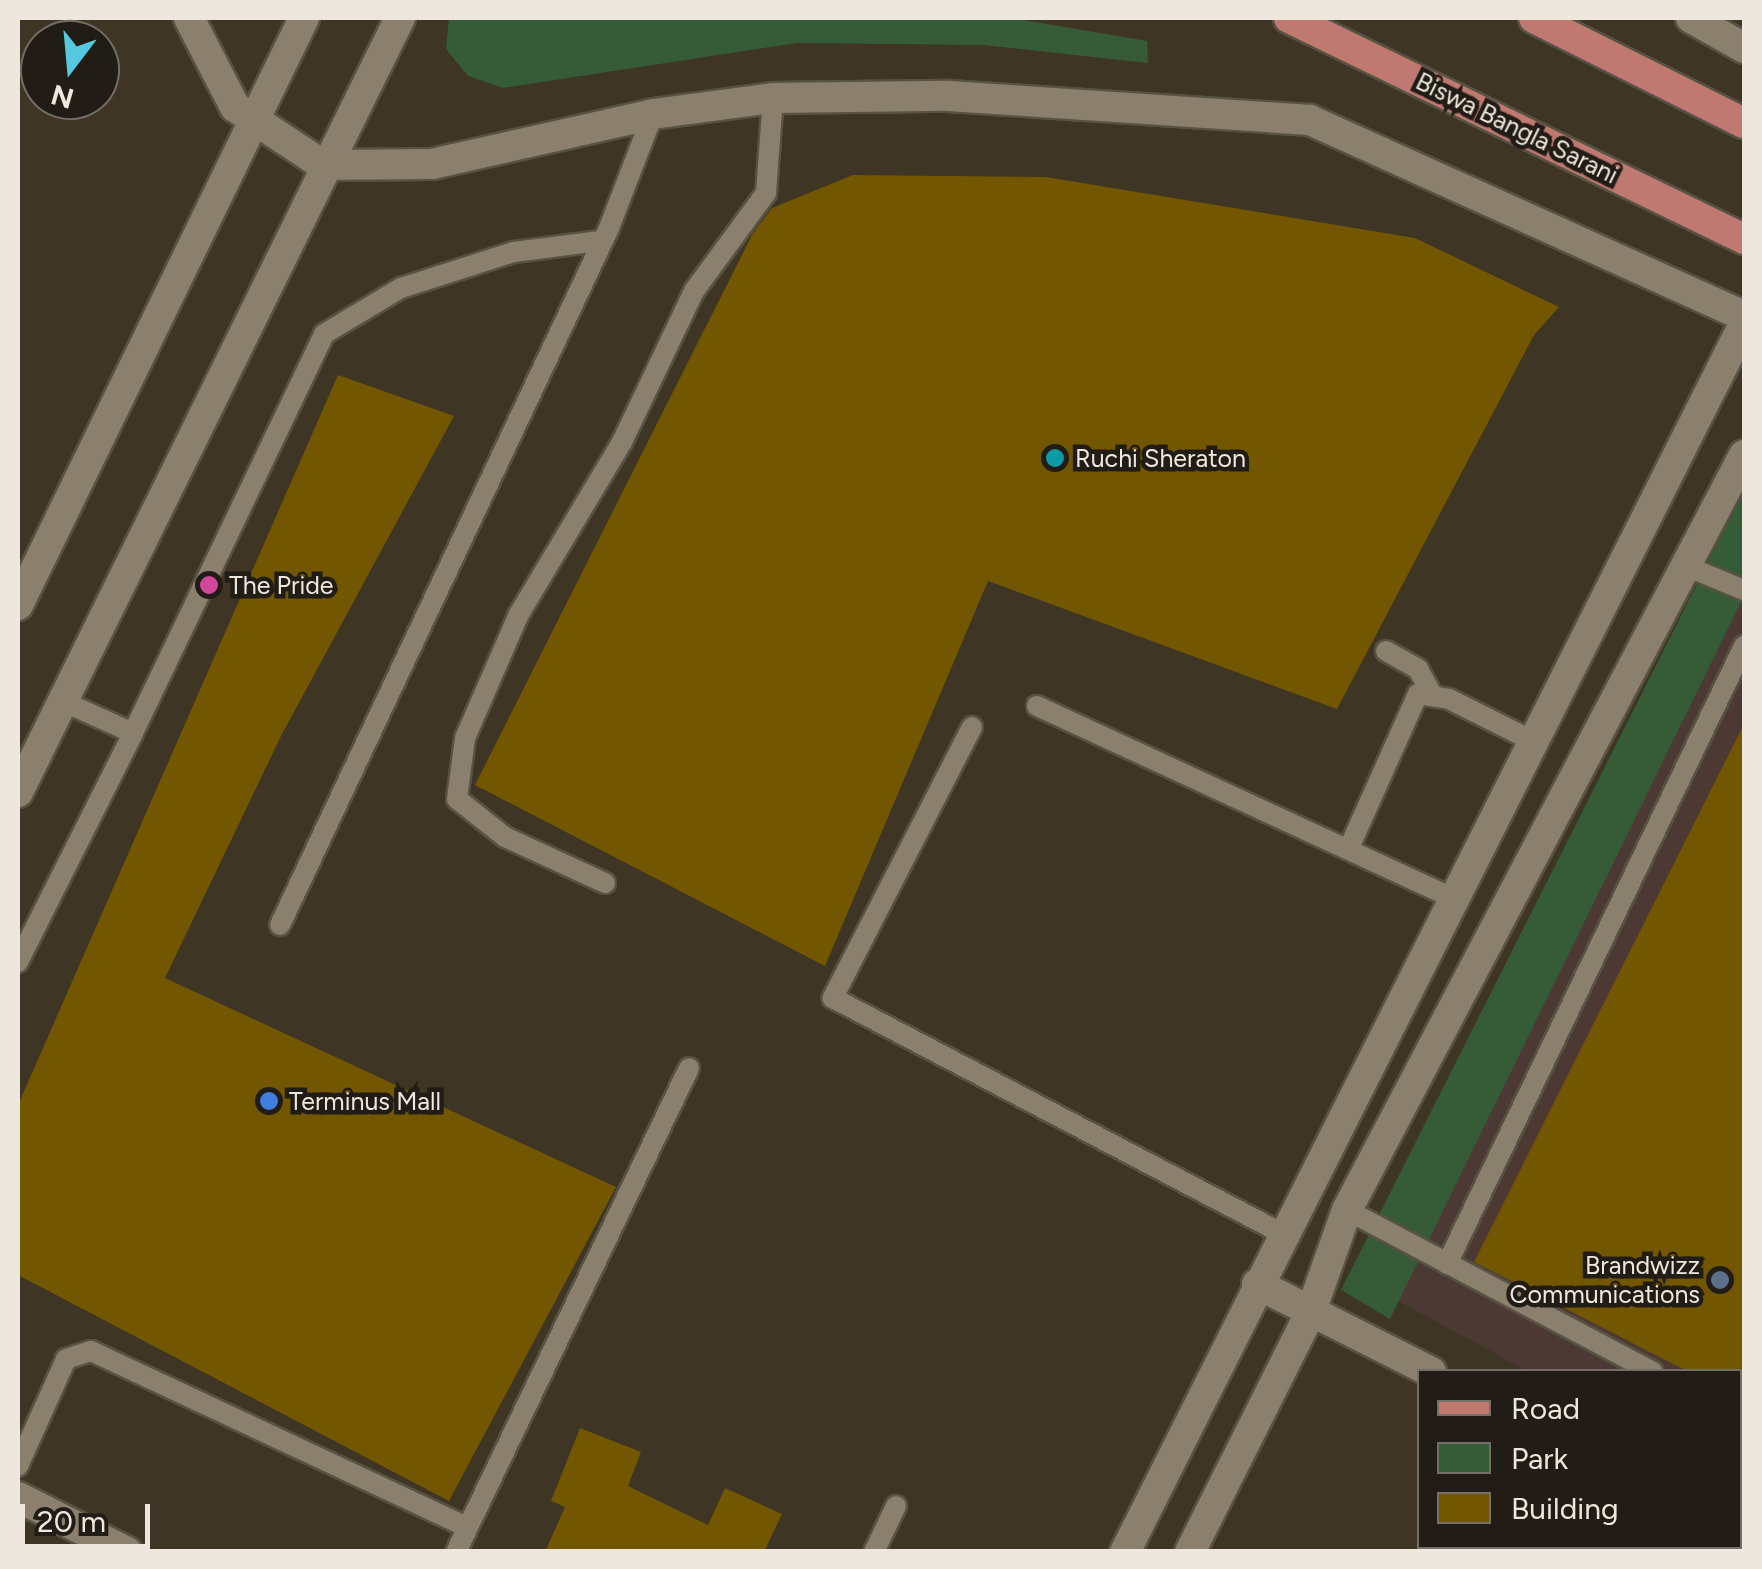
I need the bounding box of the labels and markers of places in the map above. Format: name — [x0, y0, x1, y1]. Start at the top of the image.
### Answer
place label: Ruchi Sheraton — [1075, 443, 1246, 473]
marker: Ruchi Sheraton — [1044, 447, 1066, 469]
place label: The Pride — [229, 570, 333, 600]
marker: The Pride — [198, 574, 220, 596]
place label: Terminus Mall — [289, 1086, 441, 1116]
marker: Terminus Mall — [258, 1090, 280, 1112]
place label: Brandwizz Communications — [1510, 1251, 1700, 1310]
marker: Brandwizz Communications — [1709, 1269, 1731, 1291]

